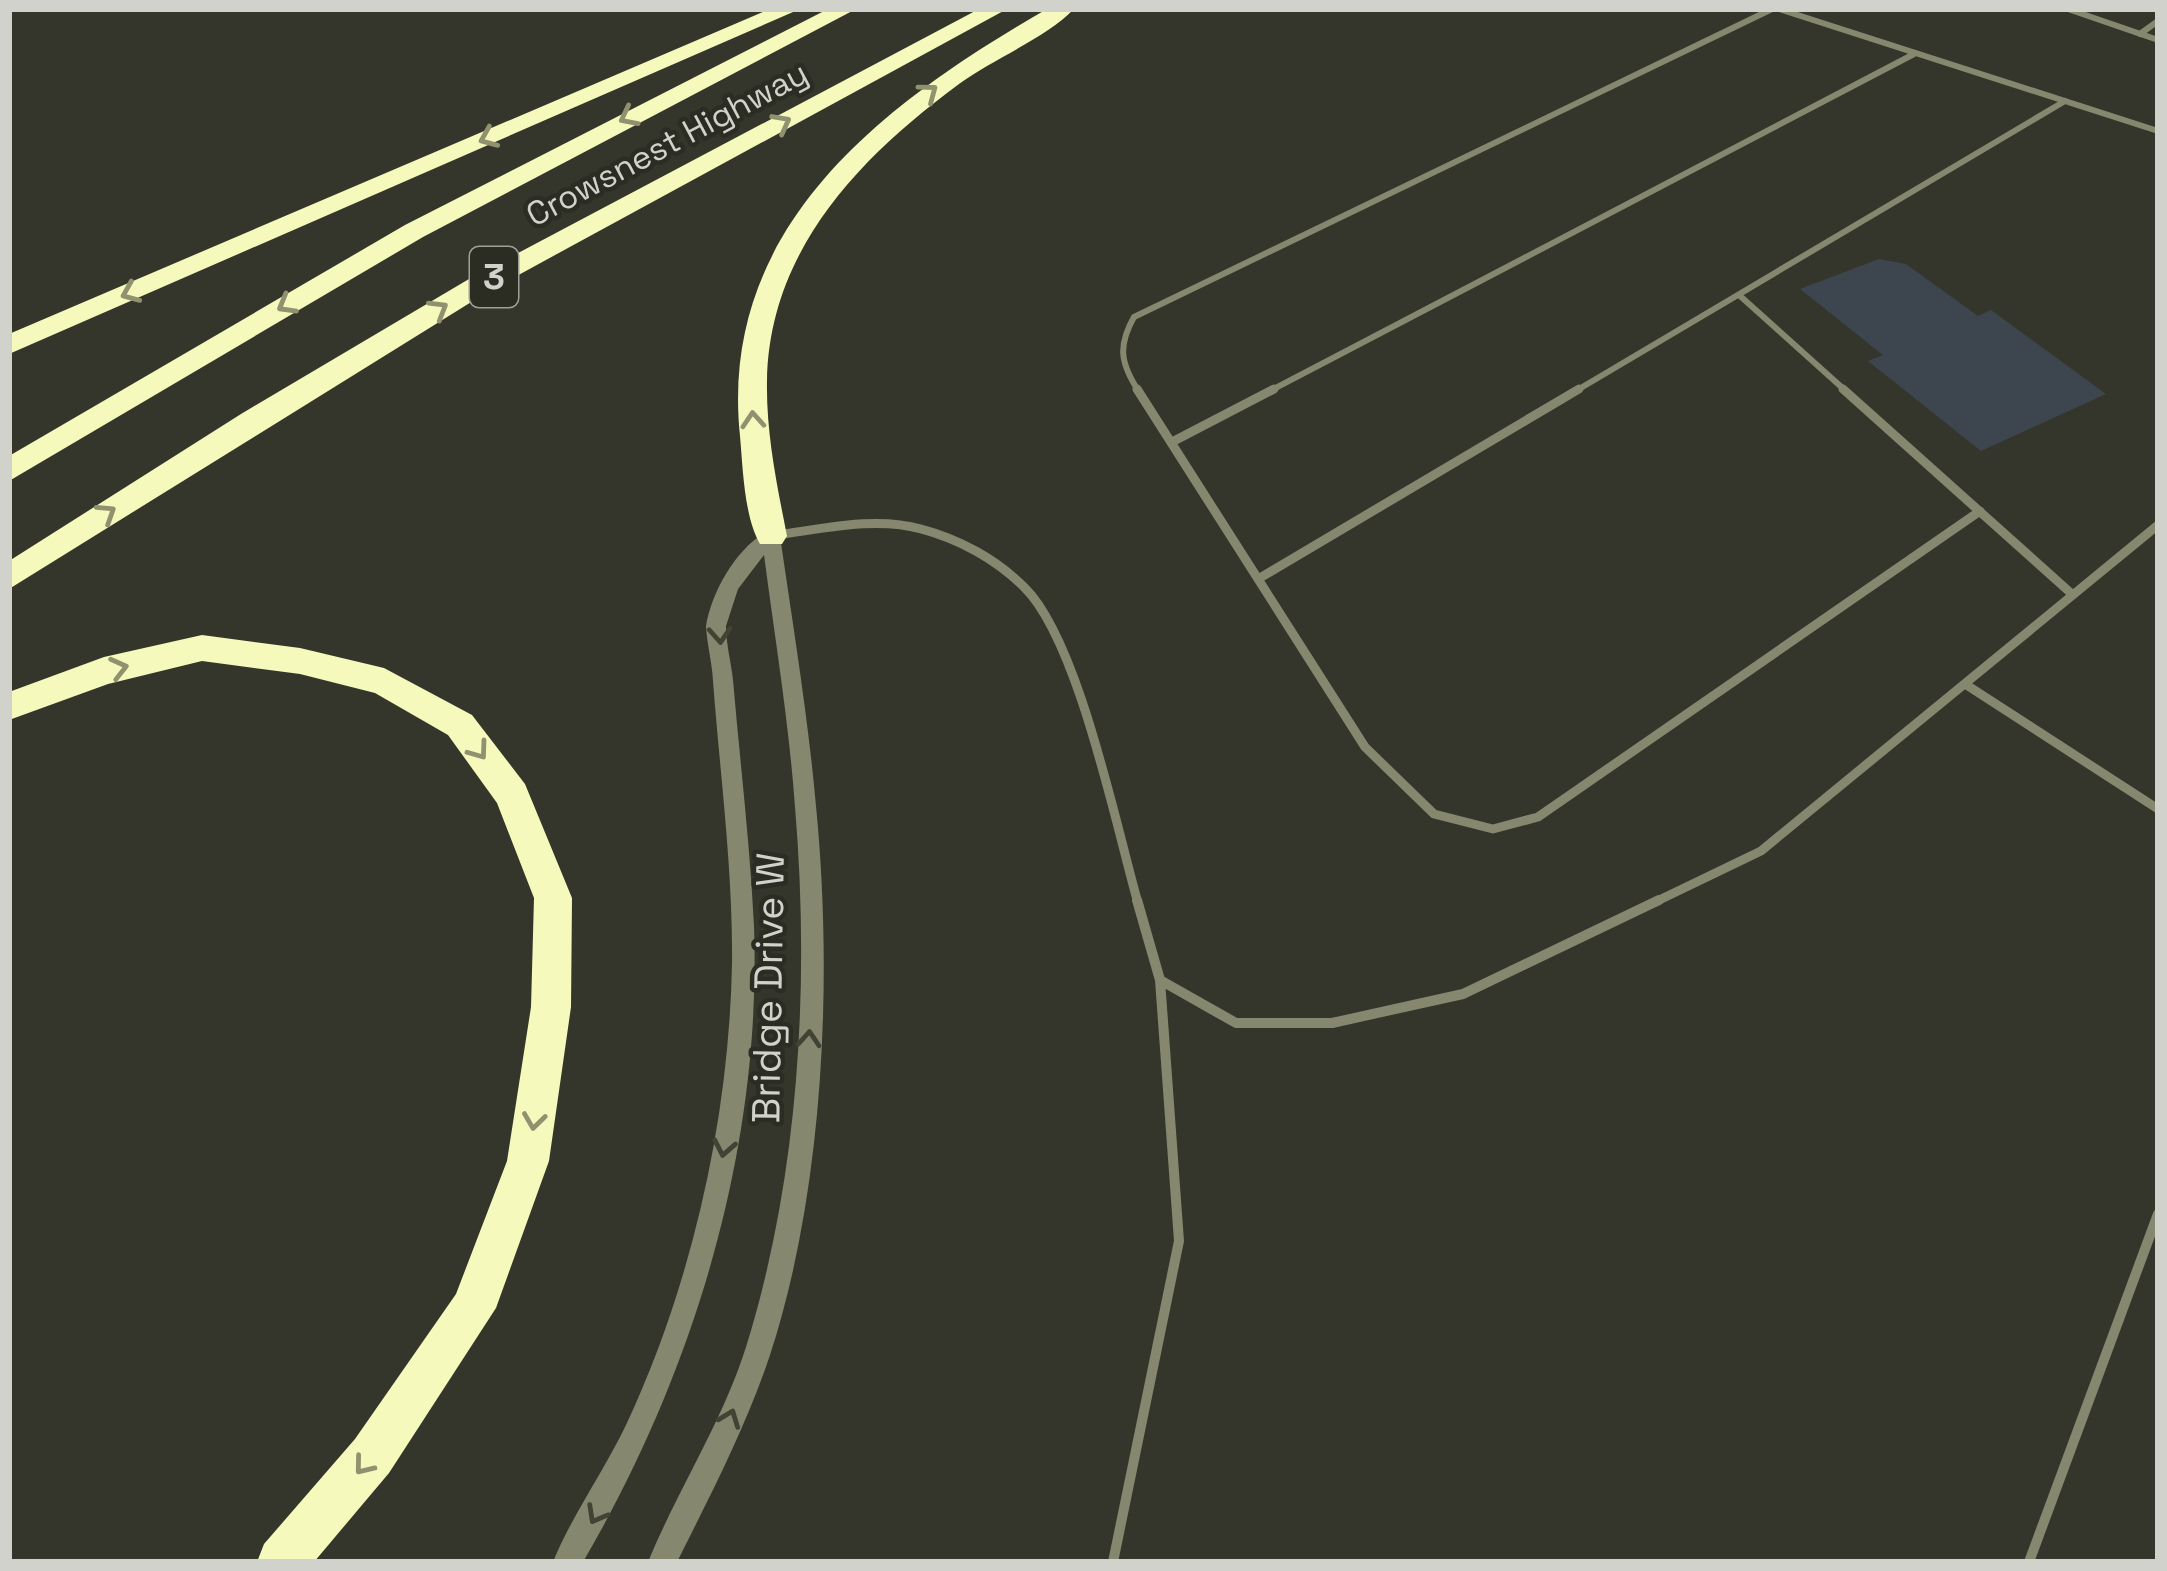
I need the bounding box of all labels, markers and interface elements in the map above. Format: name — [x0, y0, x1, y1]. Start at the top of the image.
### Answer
street label: Crowsnest Highway — [519, 52, 815, 236]
one-way arrow — [915, 85, 937, 106]
one-way arrow — [619, 103, 640, 127]
one-way arrow — [770, 114, 791, 137]
one-way arrow — [479, 124, 500, 148]
road number: 3 — [470, 247, 518, 307]
one-way arrow — [121, 279, 142, 303]
one-way arrow — [277, 291, 299, 314]
one-way arrow — [426, 300, 448, 323]
one-way arrow — [740, 410, 766, 429]
one-way arrow — [94, 506, 116, 528]
one-way arrow — [706, 626, 732, 645]
one-way arrow — [109, 657, 129, 682]
one-way arrow — [465, 738, 487, 759]
street label: Bridge Drive W — [741, 852, 795, 1124]
one-way arrow — [796, 1029, 822, 1048]
one-way arrow — [522, 1111, 548, 1131]
one-way arrow — [712, 1138, 738, 1158]
one-way arrow — [715, 1409, 740, 1430]
one-way arrow — [356, 1452, 377, 1474]
one-way arrow — [587, 1502, 610, 1523]

